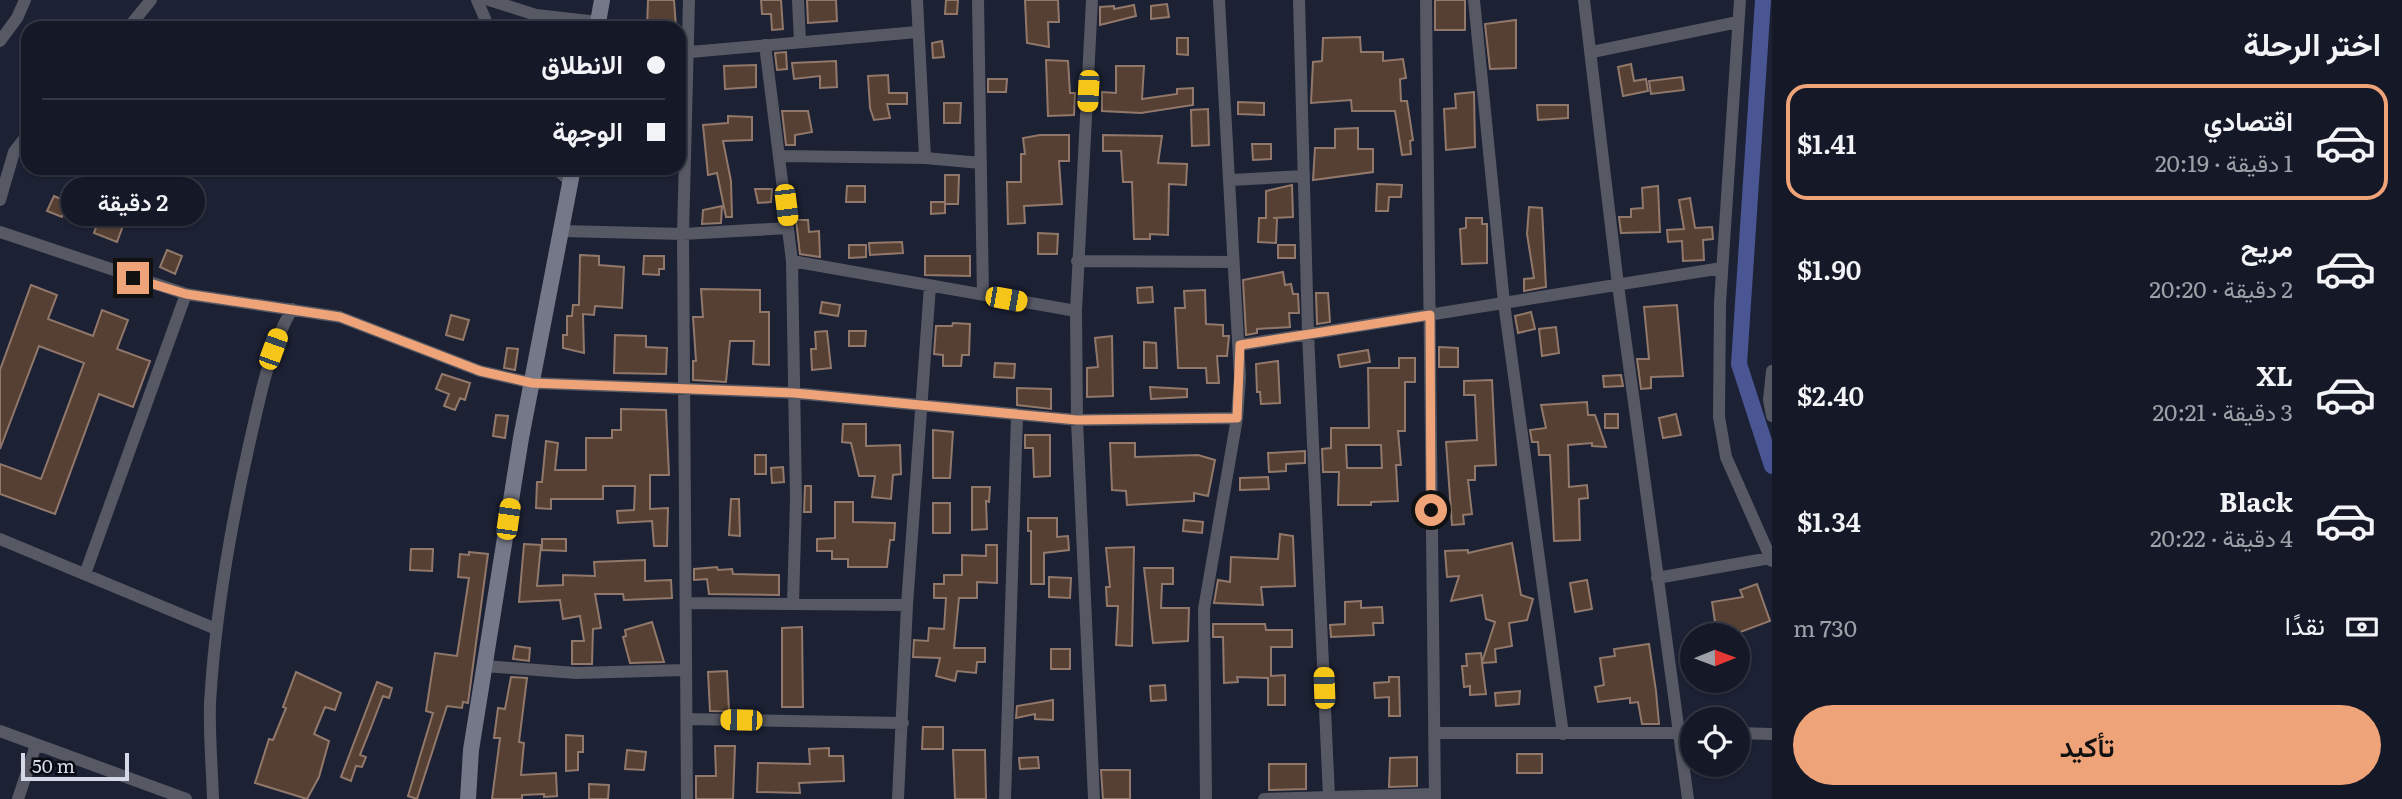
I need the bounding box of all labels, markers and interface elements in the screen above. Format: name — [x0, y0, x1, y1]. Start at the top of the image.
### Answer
text: اختر الرحلة — [2243, 18, 2381, 66]
text: الانطلاق — [541, 43, 623, 82]
car — [1077, 69, 1100, 113]
text: اقتصادي — [2204, 100, 2293, 139]
text: الوجهة — [552, 110, 623, 149]
icon: car — [2314, 111, 2377, 174]
text: $1.41 — [1797, 123, 1856, 162]
text: 1 دقيقة · 20:19 — [2155, 145, 2293, 179]
callout: 2 دقيقة — [61, 176, 205, 226]
car — [774, 183, 799, 227]
text: 2 دقيقة — [98, 184, 168, 218]
text: مريح — [2241, 226, 2293, 265]
icon: car — [2314, 237, 2377, 300]
text: $1.90 — [1797, 249, 1861, 288]
route end — [117, 262, 149, 294]
text: 2 دقيقة · 20:20 — [2149, 271, 2293, 305]
car — [984, 285, 1029, 313]
car — [256, 326, 291, 372]
text: XL — [2256, 355, 2293, 394]
icon: car — [2314, 363, 2377, 426]
text: $2.40 — [1797, 375, 1864, 414]
text: 3 دقيقة · 20:21 — [2152, 394, 2293, 428]
text: Black — [2219, 481, 2293, 520]
icon: car — [2314, 489, 2377, 552]
route start — [1415, 494, 1447, 526]
car — [495, 497, 522, 541]
text: $1.34 — [1797, 501, 1861, 540]
text: 4 دقيقة · 20:22 — [2150, 520, 2293, 554]
text: نقدًا — [2285, 604, 2325, 643]
icon: cash — [2343, 608, 2381, 646]
text: 730 m — [1793, 610, 1857, 644]
north arrow — [1680, 623, 1750, 693]
map controls — [1680, 623, 1750, 777]
car — [1313, 667, 1336, 709]
button: تأكيد — [1793, 705, 2381, 785]
button: locate — [1680, 707, 1750, 777]
car — [720, 709, 763, 731]
scale bar — [21, 750, 130, 782]
text: 50 m — [32, 751, 75, 779]

